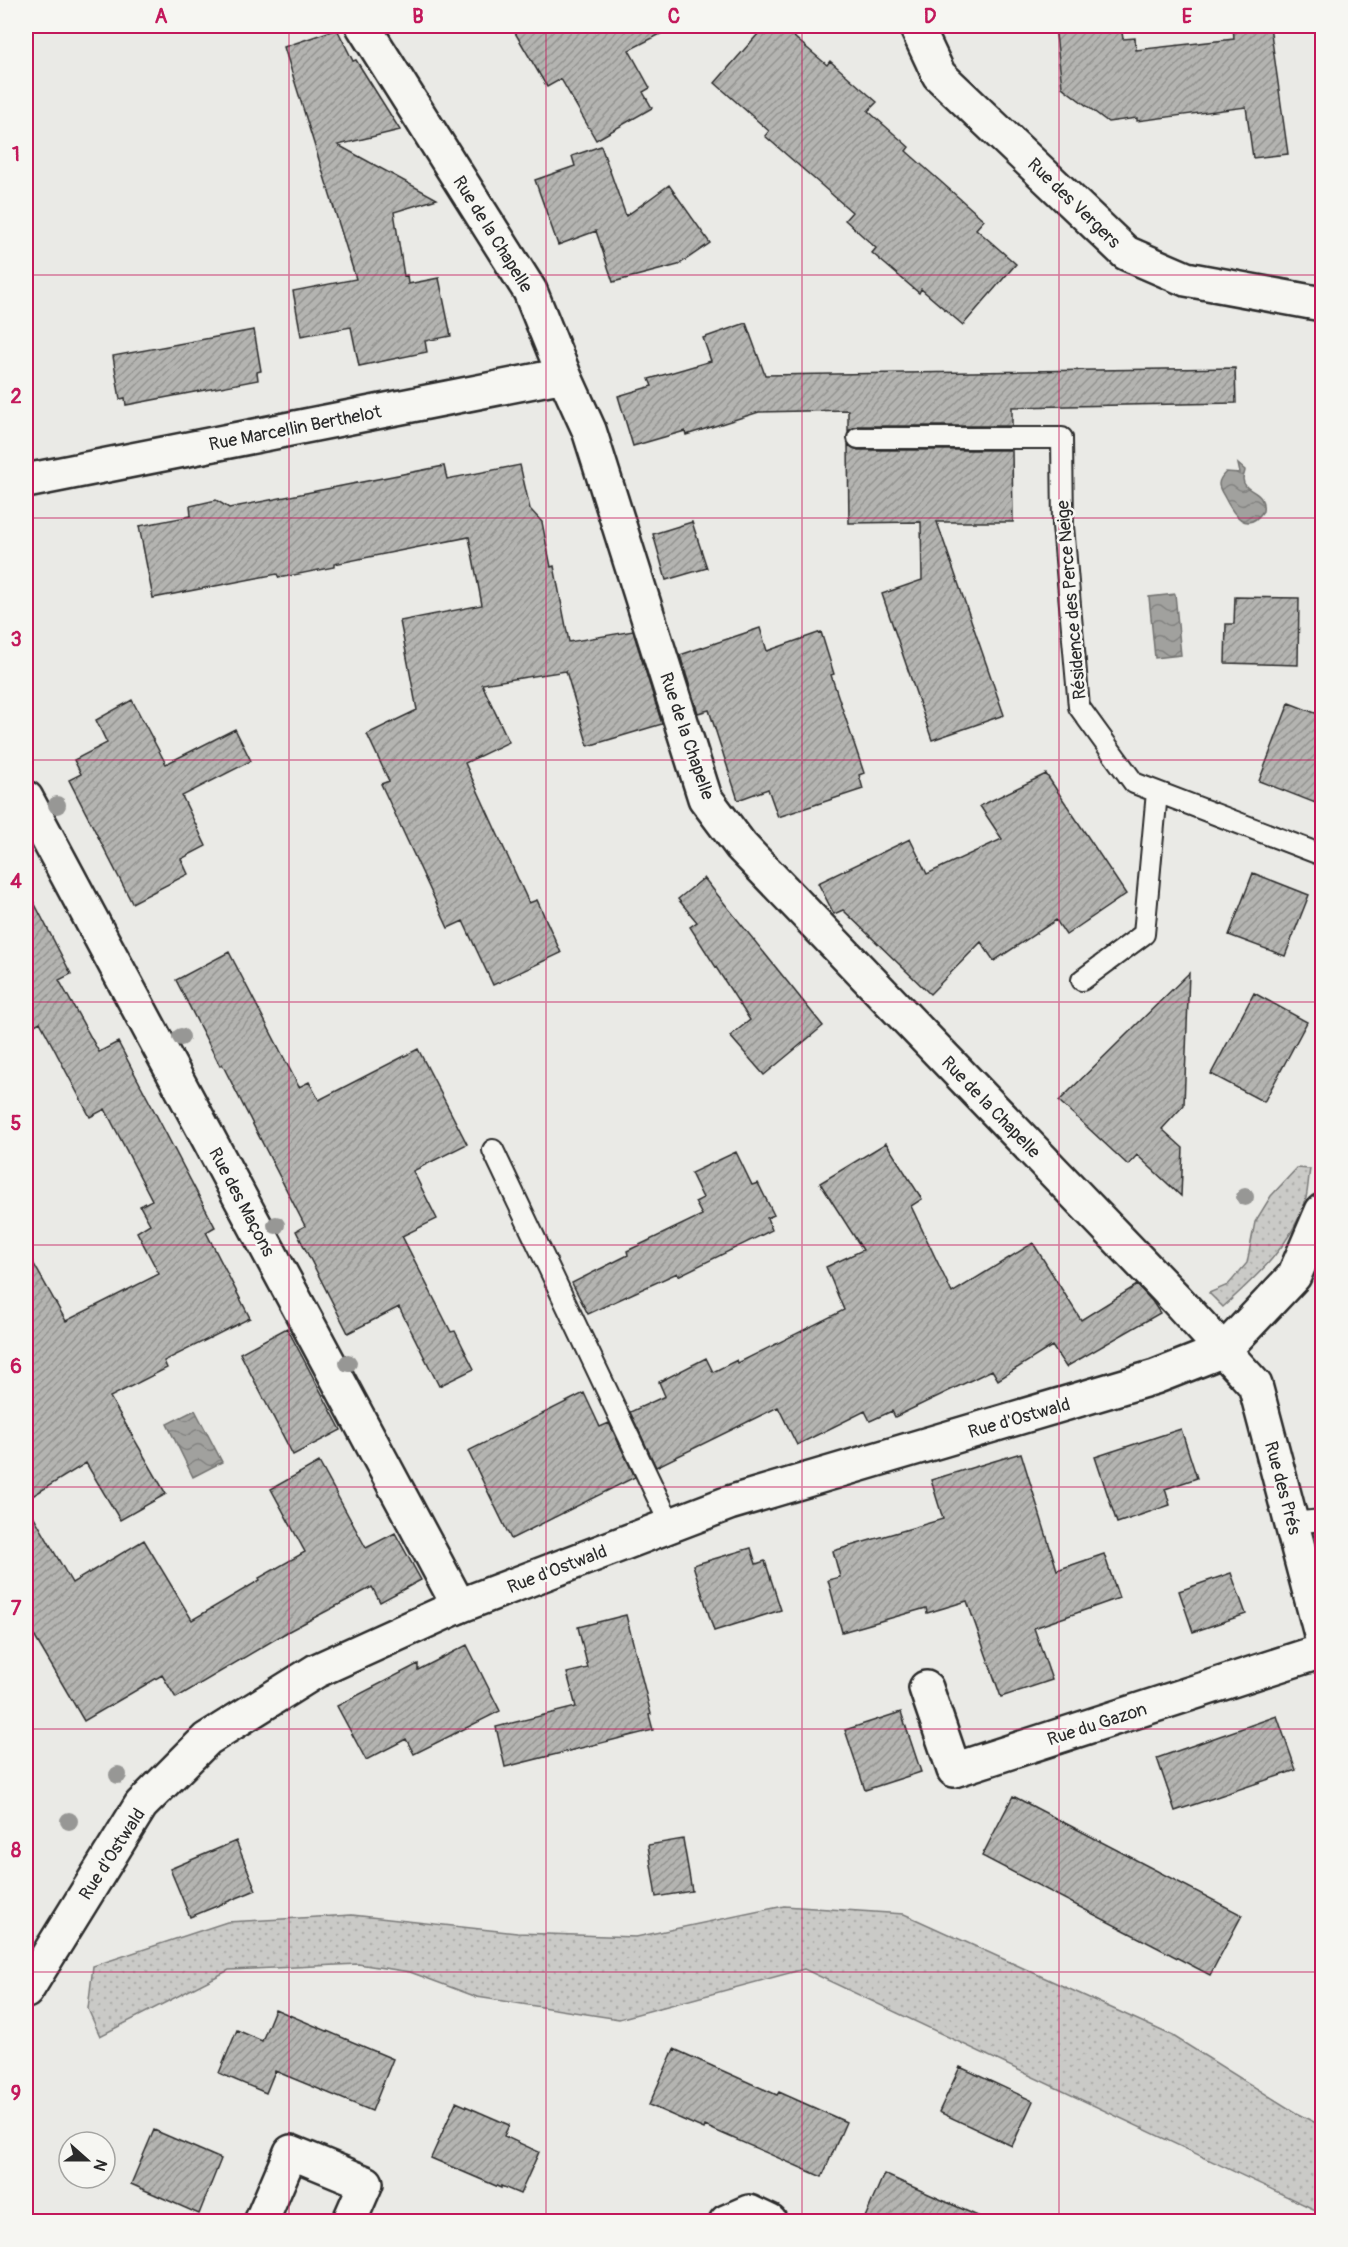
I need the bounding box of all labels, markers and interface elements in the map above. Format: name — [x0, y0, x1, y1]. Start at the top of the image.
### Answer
text: A — [155, 4, 168, 29]
text: B — [412, 4, 424, 29]
text: C — [668, 4, 680, 29]
text: D — [924, 4, 937, 29]
text: E — [1182, 4, 1193, 29]
text: 1 — [12, 142, 20, 167]
street label: Rue des Vergers — [1022, 153, 1125, 254]
street label: Rue de la Chapelle — [447, 172, 538, 297]
text: 2 — [10, 384, 22, 409]
street label: Rue Marcellin Berthelot — [207, 400, 384, 456]
street label: Résidence des Perce Neige — [1051, 499, 1092, 701]
text: 3 — [10, 627, 22, 652]
street label: Rue de la Chapelle — [654, 669, 719, 803]
text: 4 — [10, 869, 22, 894]
street label: Rue de la Chapelle — [936, 1051, 1045, 1163]
text: 5 — [11, 1111, 22, 1136]
street label: Rue des Maçons — [203, 1144, 280, 1261]
text: 6 — [10, 1354, 22, 1379]
street label: Rue d'Ostwald — [966, 1393, 1073, 1444]
street label: Rue des Prés — [1259, 1439, 1306, 1537]
street label: Rue d'Ostwald — [504, 1540, 610, 1599]
text: 7 — [11, 1596, 22, 1621]
street label: Rue du Gazon — [1044, 1698, 1150, 1751]
street label: Rue d'Ostwald — [74, 1804, 151, 1905]
text: 8 — [11, 1838, 21, 1863]
text: 9 — [11, 2081, 21, 2106]
north arrow — [57, 2130, 117, 2190]
text: N — [89, 2156, 111, 2174]

